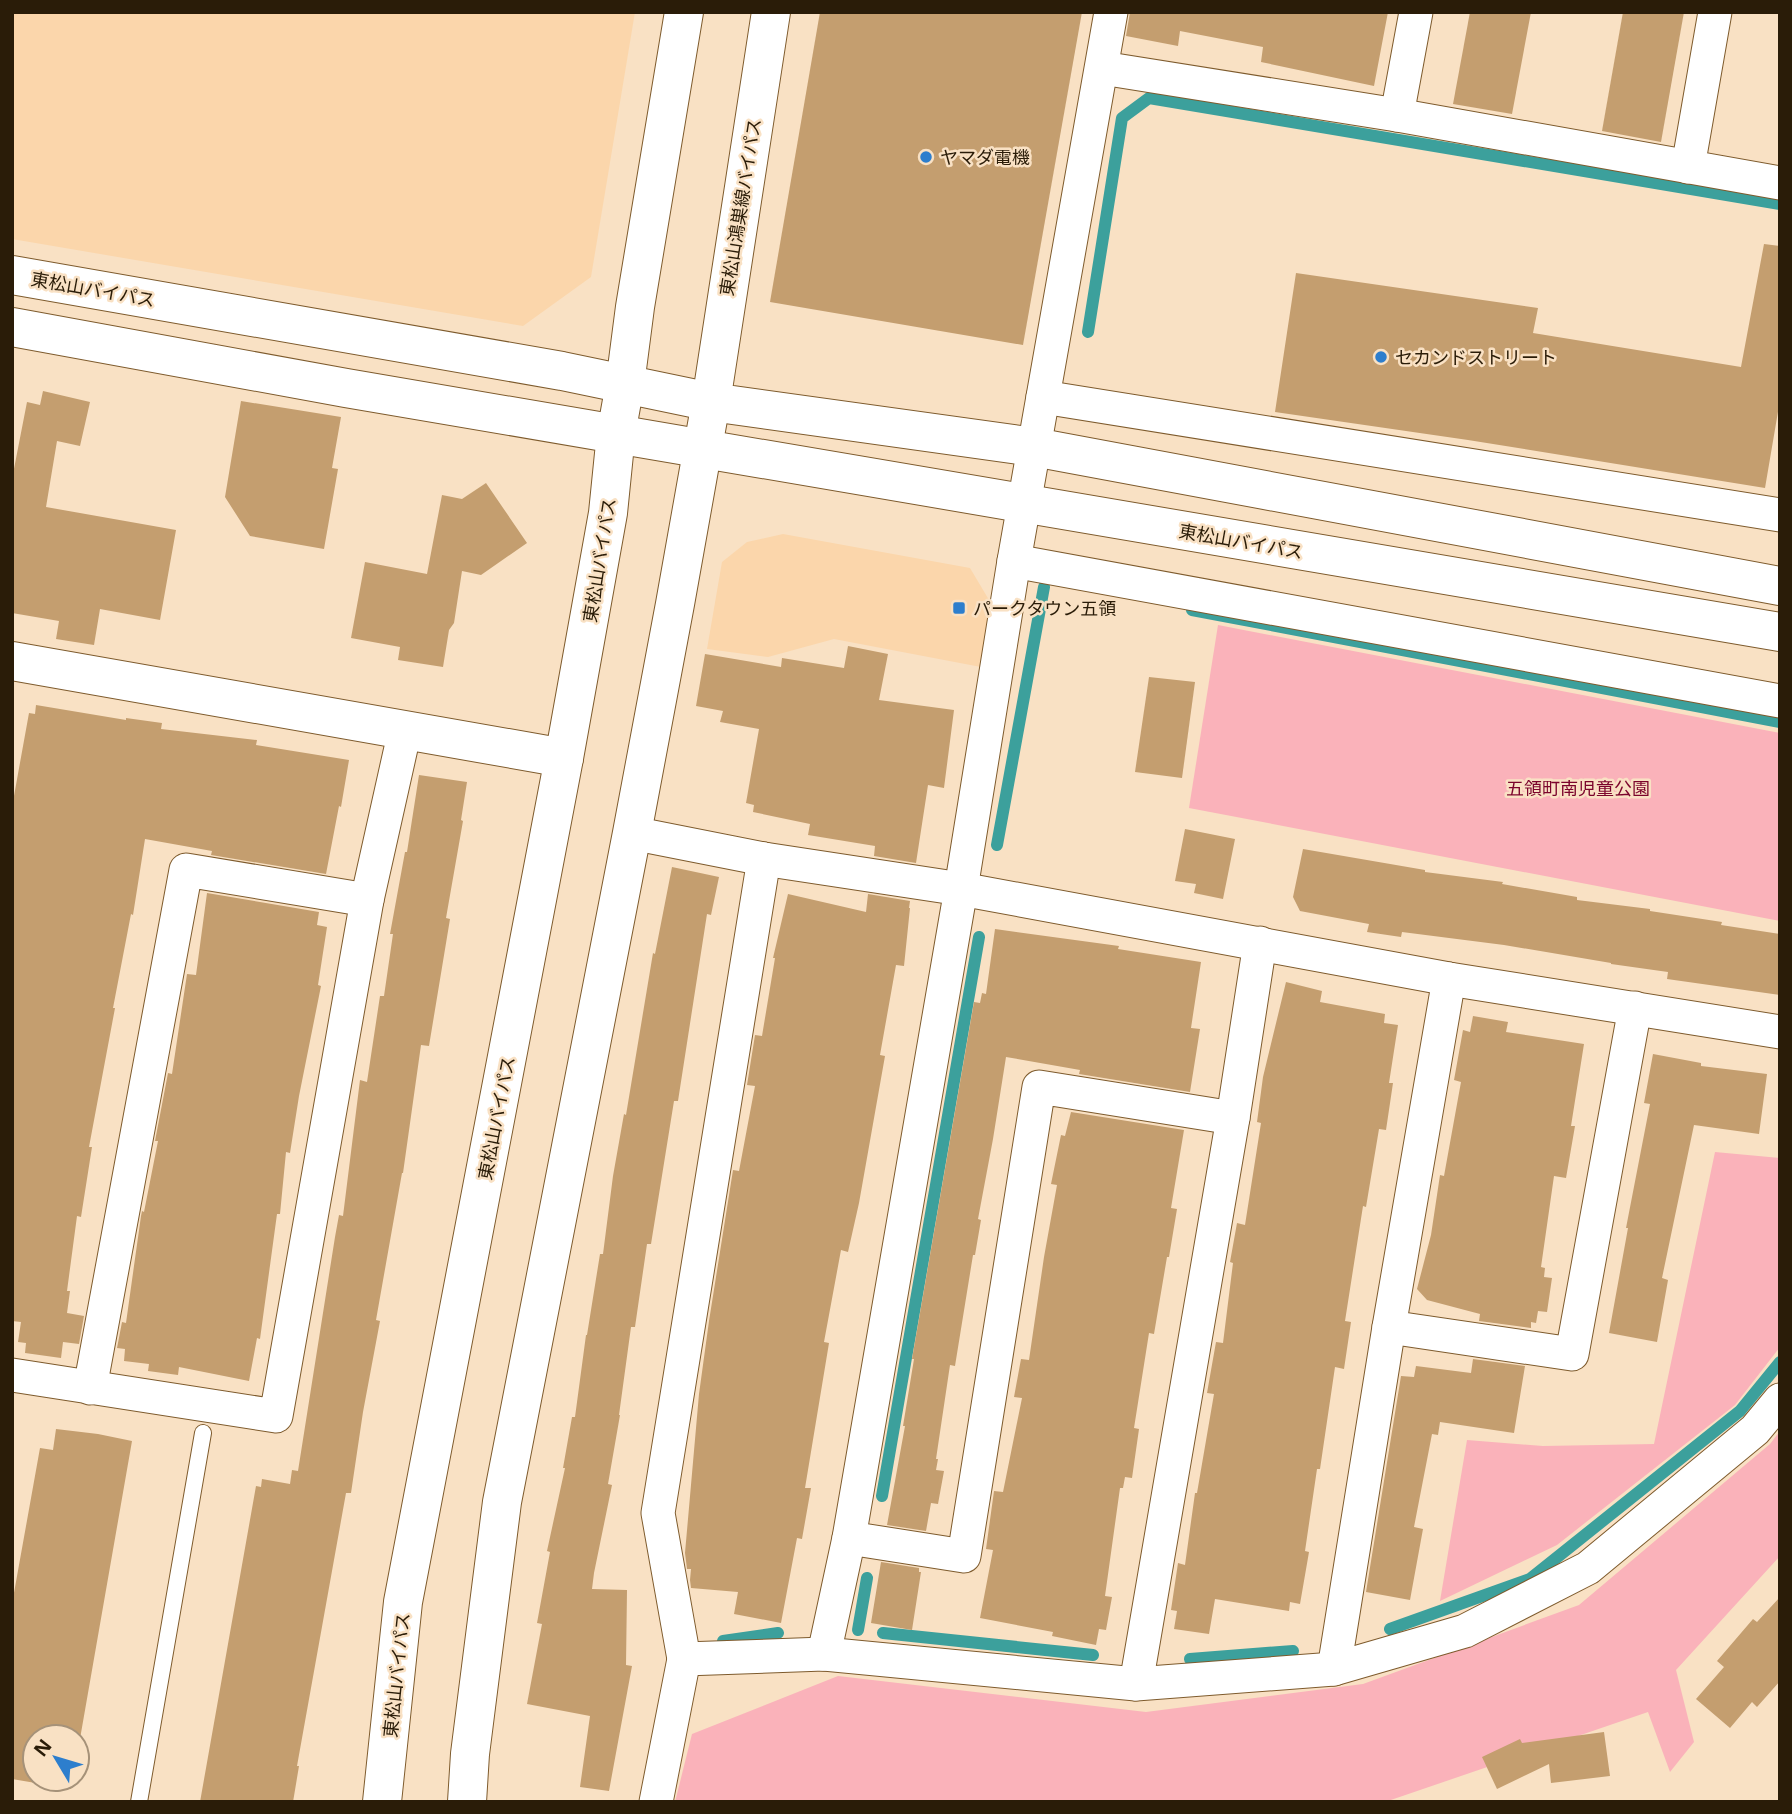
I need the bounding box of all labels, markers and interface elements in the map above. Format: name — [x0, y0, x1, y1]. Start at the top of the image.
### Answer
street label: 東松山鴻巣線バイパス — [714, 116, 766, 298]
place label: ヤマダ電機 — [940, 145, 1030, 169]
marker: ヤマダ電機 — [918, 149, 934, 165]
street label: 東松山バイパス — [29, 266, 157, 312]
place label: セカンドストリート — [1395, 345, 1557, 369]
marker: セカンドストリート — [1373, 349, 1389, 365]
street label: 東松山バイパス — [577, 496, 621, 624]
street label: 東松山バイパス — [1177, 518, 1305, 564]
place label: パークタウン五領 — [973, 596, 1116, 620]
marker: パークタウン五領 — [951, 600, 967, 616]
park label: 五領町南児童公園 — [1506, 776, 1650, 800]
street label: 東松山バイパス — [472, 1054, 520, 1182]
street label: 東松山バイパス — [377, 1611, 415, 1739]
north arrow — [21, 1723, 91, 1793]
text: N — [28, 1733, 58, 1762]

